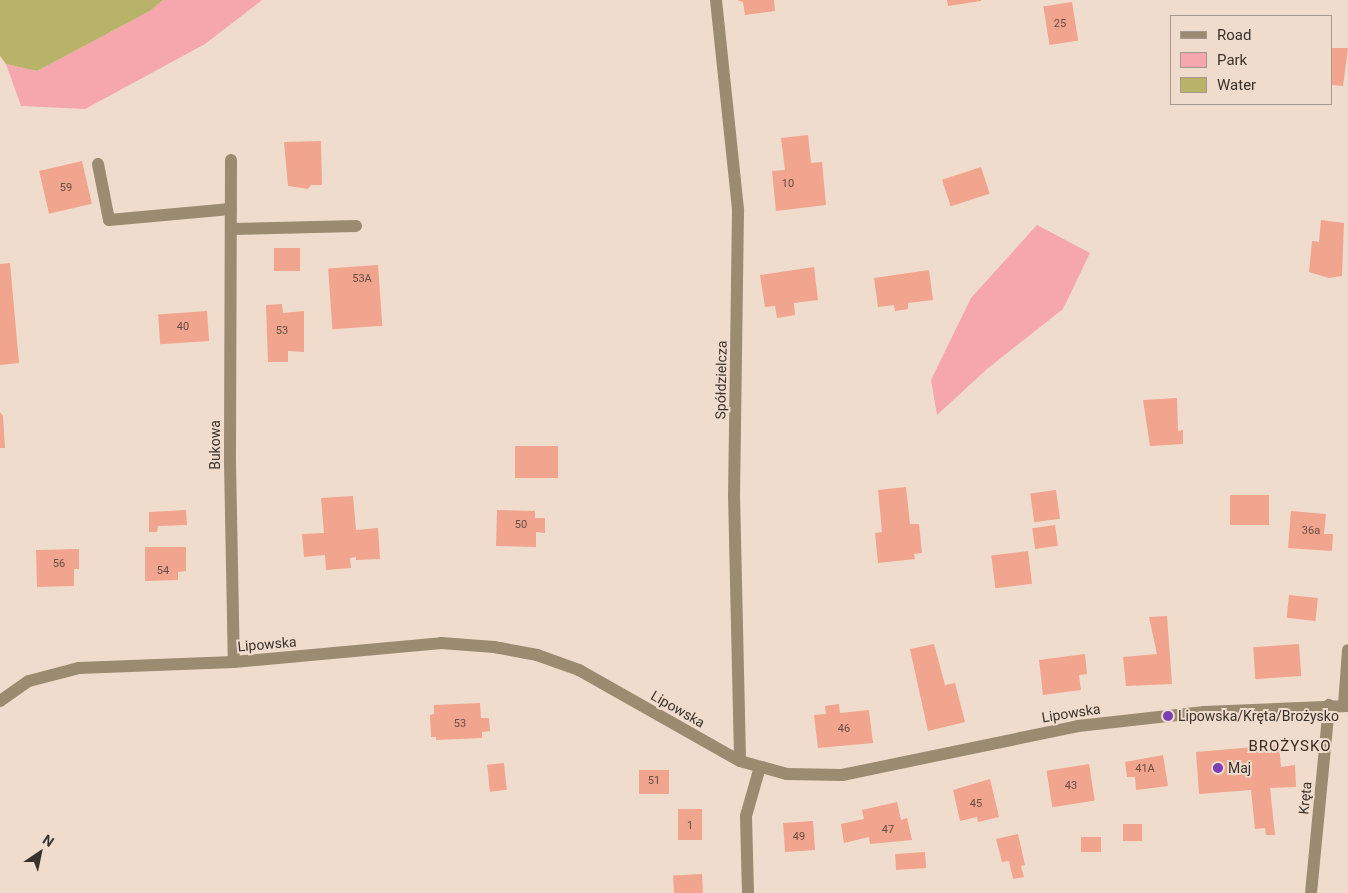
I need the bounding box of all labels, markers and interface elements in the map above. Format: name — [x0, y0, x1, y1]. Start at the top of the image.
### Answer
legend — [1170, 15, 1333, 105]
house number: 25 — [1054, 17, 1066, 31]
text: Road — [1217, 26, 1251, 44]
text: Park — [1217, 51, 1247, 69]
text: Water — [1217, 76, 1256, 94]
house number: 10 — [782, 177, 794, 191]
house number: 59 — [60, 181, 72, 195]
house number: 53A — [352, 272, 372, 286]
house number: 40 — [177, 320, 189, 334]
house number: 53 — [276, 324, 288, 338]
street label: Spółdzielcza — [712, 340, 730, 420]
street label: Bukowa — [207, 420, 223, 470]
house number: 50 — [515, 518, 527, 532]
house number: 36a — [1302, 524, 1320, 538]
house number: 56 — [53, 557, 65, 571]
house number: 54 — [157, 564, 169, 578]
street label: Lipowska — [237, 633, 297, 655]
street label: Lipowska — [648, 687, 708, 731]
street label: Lipowska — [1040, 700, 1102, 726]
place label: Lipowska/Kręta/Brożysko — [1178, 708, 1339, 724]
marker: Lipowska/Kręta/Brożysko — [1162, 710, 1174, 722]
house number: 53 — [454, 717, 466, 731]
house number: 46 — [838, 722, 850, 736]
district label: BROŻYSKO — [1247, 738, 1333, 756]
place label: Maj — [1228, 760, 1251, 776]
house number: 41A — [1135, 762, 1155, 776]
marker: Maj — [1212, 762, 1224, 774]
house number: 51 — [648, 774, 660, 788]
house number: 43 — [1065, 779, 1077, 793]
street label: Kręta — [1295, 781, 1315, 815]
house number: 45 — [970, 797, 982, 811]
house number: 1 — [687, 819, 693, 833]
house number: 47 — [882, 823, 894, 837]
north arrow — [15, 828, 65, 878]
house number: 49 — [793, 830, 805, 844]
text: N — [40, 831, 57, 850]

